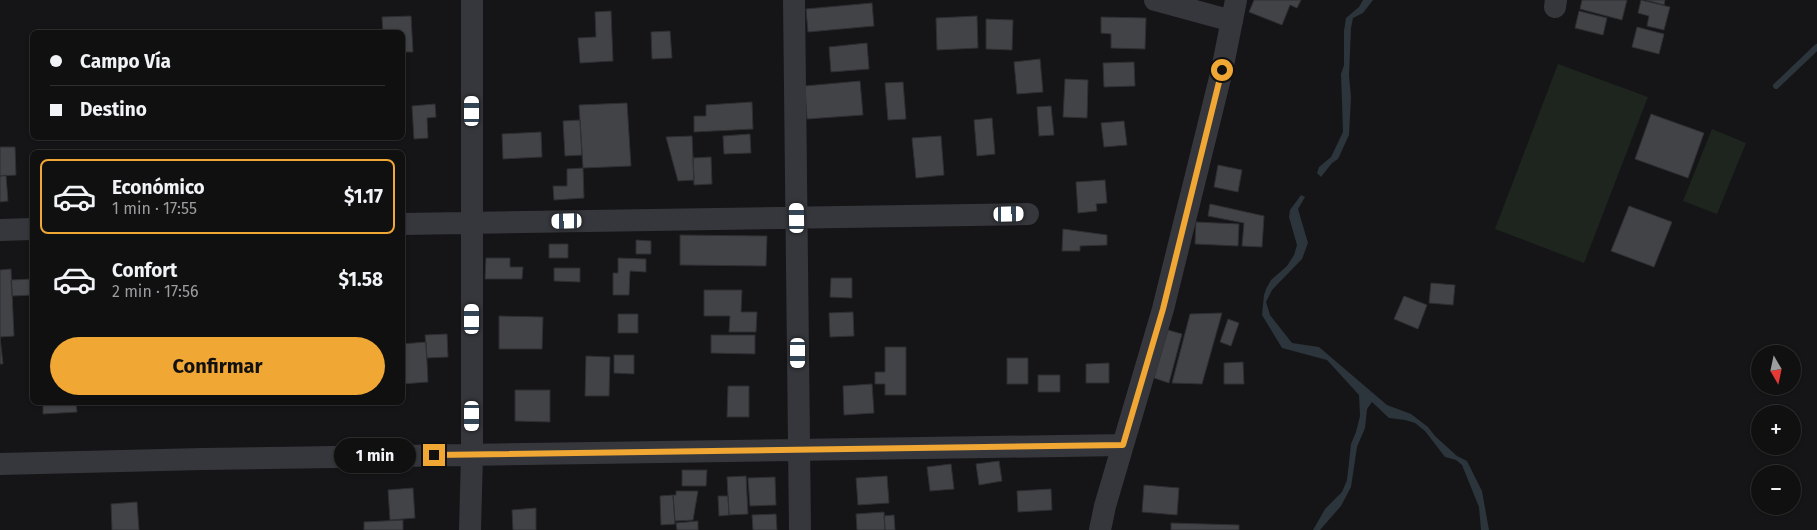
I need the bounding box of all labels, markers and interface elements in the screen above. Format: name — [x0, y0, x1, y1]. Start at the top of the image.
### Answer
text: Campo Vía — [80, 50, 171, 73]
route start — [1211, 59, 1233, 81]
car — [464, 96, 479, 126]
text: Destino — [80, 98, 147, 121]
icon: car — [52, 174, 97, 219]
text: Económico — [112, 176, 205, 199]
text: $1.17 — [344, 185, 383, 208]
text: 1 min · 17:55 — [112, 199, 197, 218]
car — [789, 203, 804, 233]
car — [993, 206, 1024, 222]
car — [551, 213, 582, 229]
icon: car — [52, 257, 97, 302]
text: Confort — [112, 259, 177, 282]
text: $1.58 — [338, 268, 383, 291]
text: 2 min · 17:56 — [112, 282, 199, 301]
car — [464, 304, 479, 334]
button: Confirmar — [50, 337, 385, 395]
car — [790, 338, 805, 368]
north arrow — [1751, 345, 1801, 395]
map controls — [1751, 345, 1801, 515]
car — [464, 401, 479, 431]
button: + — [1751, 405, 1801, 455]
callout: 1 min — [334, 438, 416, 472]
route end — [423, 444, 445, 466]
text: 1 min — [356, 446, 394, 465]
button: − — [1751, 465, 1801, 515]

